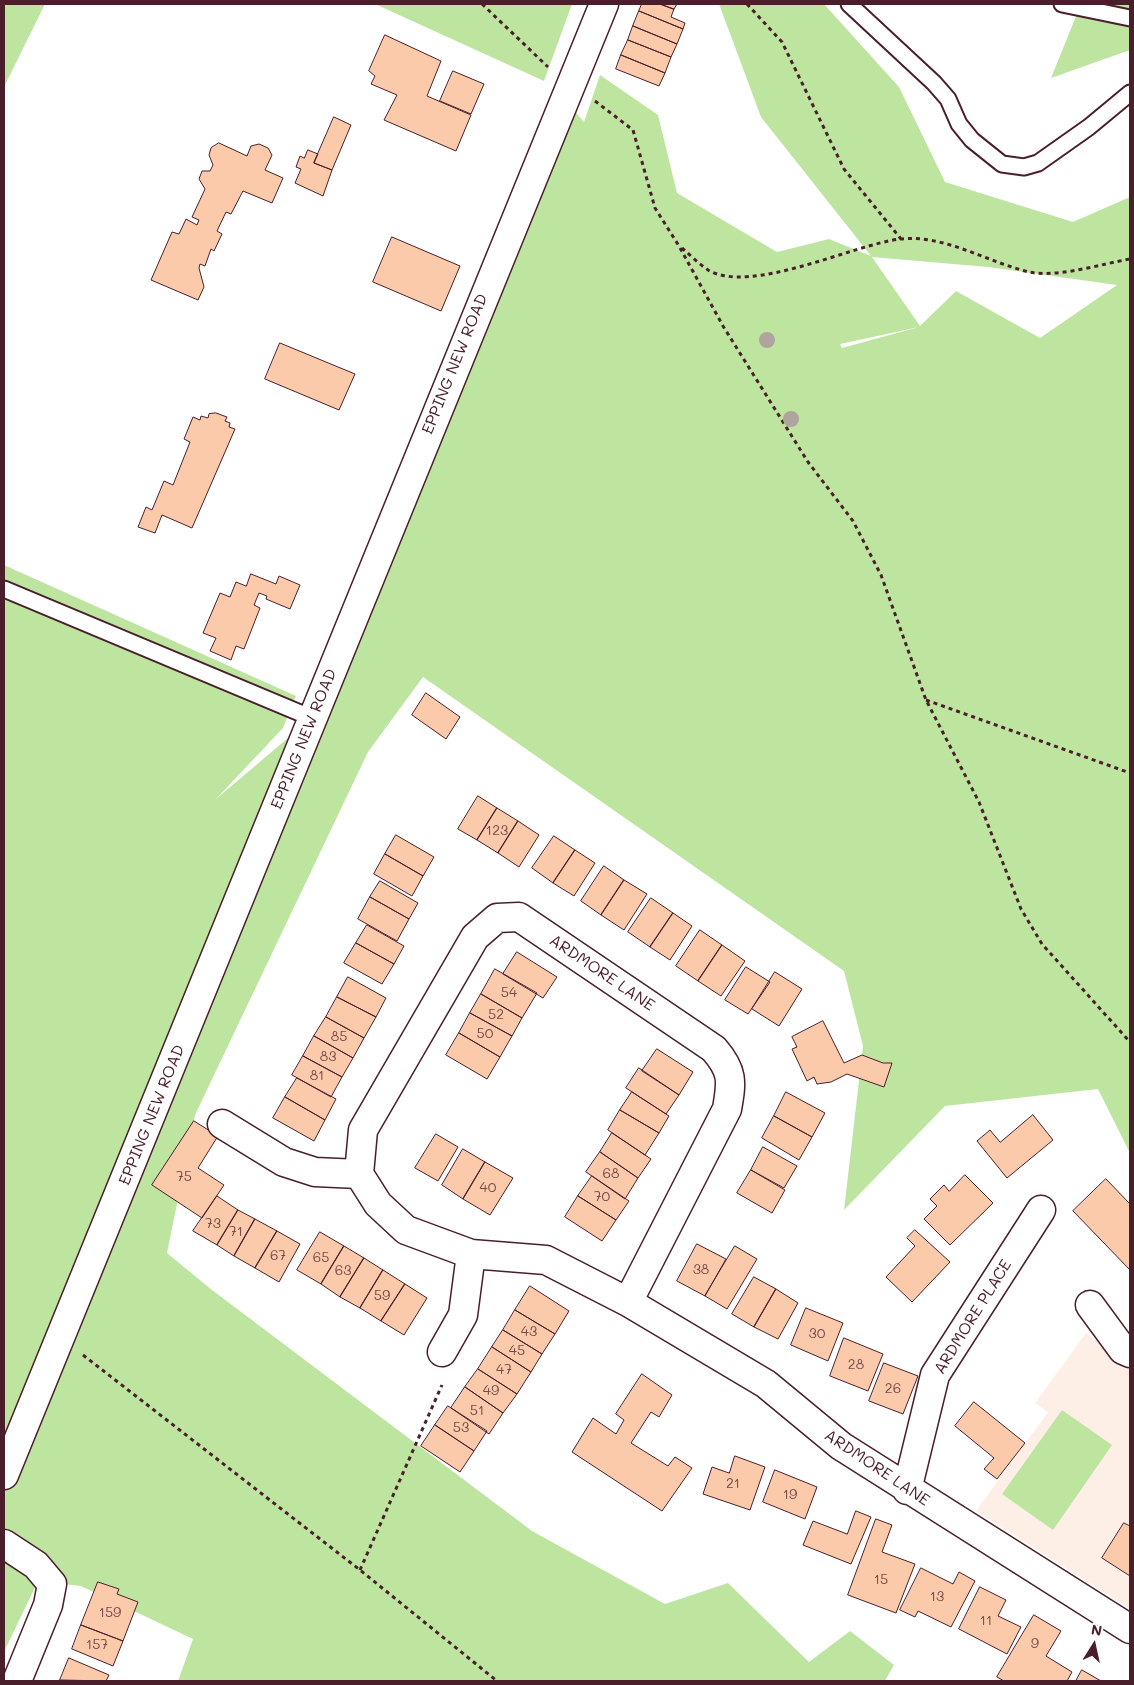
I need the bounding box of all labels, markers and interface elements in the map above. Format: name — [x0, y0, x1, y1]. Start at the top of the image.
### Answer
street label: EPPING NEW ROAD — [418, 291, 492, 437]
street label: EPPING NEW ROAD — [267, 666, 341, 812]
house number: 123 — [486, 823, 508, 839]
street label: ARDMORE LANE — [546, 931, 658, 1015]
house number: 54 — [501, 985, 517, 1001]
house number: 52 — [488, 1007, 504, 1023]
house number: 50 — [477, 1026, 493, 1042]
house number: 85 — [331, 1029, 347, 1045]
street label: EPPING NEW ROAD — [115, 1042, 189, 1188]
house number: 83 — [320, 1049, 336, 1065]
house number: 81 — [310, 1068, 324, 1084]
house number: 68 — [603, 1166, 619, 1182]
house number: 75 — [176, 1169, 192, 1185]
house number: 40 — [480, 1180, 496, 1196]
house number: 70 — [594, 1189, 610, 1205]
house number: 73 — [205, 1216, 221, 1232]
house number: 71 — [229, 1224, 243, 1240]
house number: 67 — [270, 1248, 286, 1264]
house number: 65 — [313, 1250, 329, 1266]
street label: ARDMORE PLACE — [930, 1256, 1016, 1378]
house number: 38 — [693, 1262, 709, 1278]
house number: 63 — [335, 1263, 351, 1279]
house number: 59 — [374, 1288, 390, 1304]
house number: 43 — [521, 1324, 537, 1340]
house number: 30 — [809, 1326, 825, 1342]
house number: 45 — [509, 1343, 525, 1359]
house number: 28 — [848, 1357, 864, 1373]
house number: 47 — [496, 1362, 512, 1378]
house number: 26 — [885, 1381, 901, 1397]
house number: 49 — [483, 1383, 499, 1399]
house number: 51 — [470, 1403, 484, 1419]
house number: 53 — [453, 1420, 469, 1436]
street label: ARDMORE LANE — [821, 1426, 933, 1510]
house number: 21 — [726, 1476, 740, 1492]
house number: 19 — [783, 1487, 797, 1503]
house number: 15 — [874, 1572, 888, 1588]
house number: 13 — [930, 1589, 944, 1605]
house number: 159 — [99, 1605, 121, 1621]
house number: 11 — [980, 1613, 992, 1629]
text: N — [1090, 1619, 1104, 1640]
north arrow — [1069, 1620, 1119, 1670]
house number: 9 — [1031, 1636, 1039, 1652]
house number: 157 — [86, 1637, 108, 1653]

